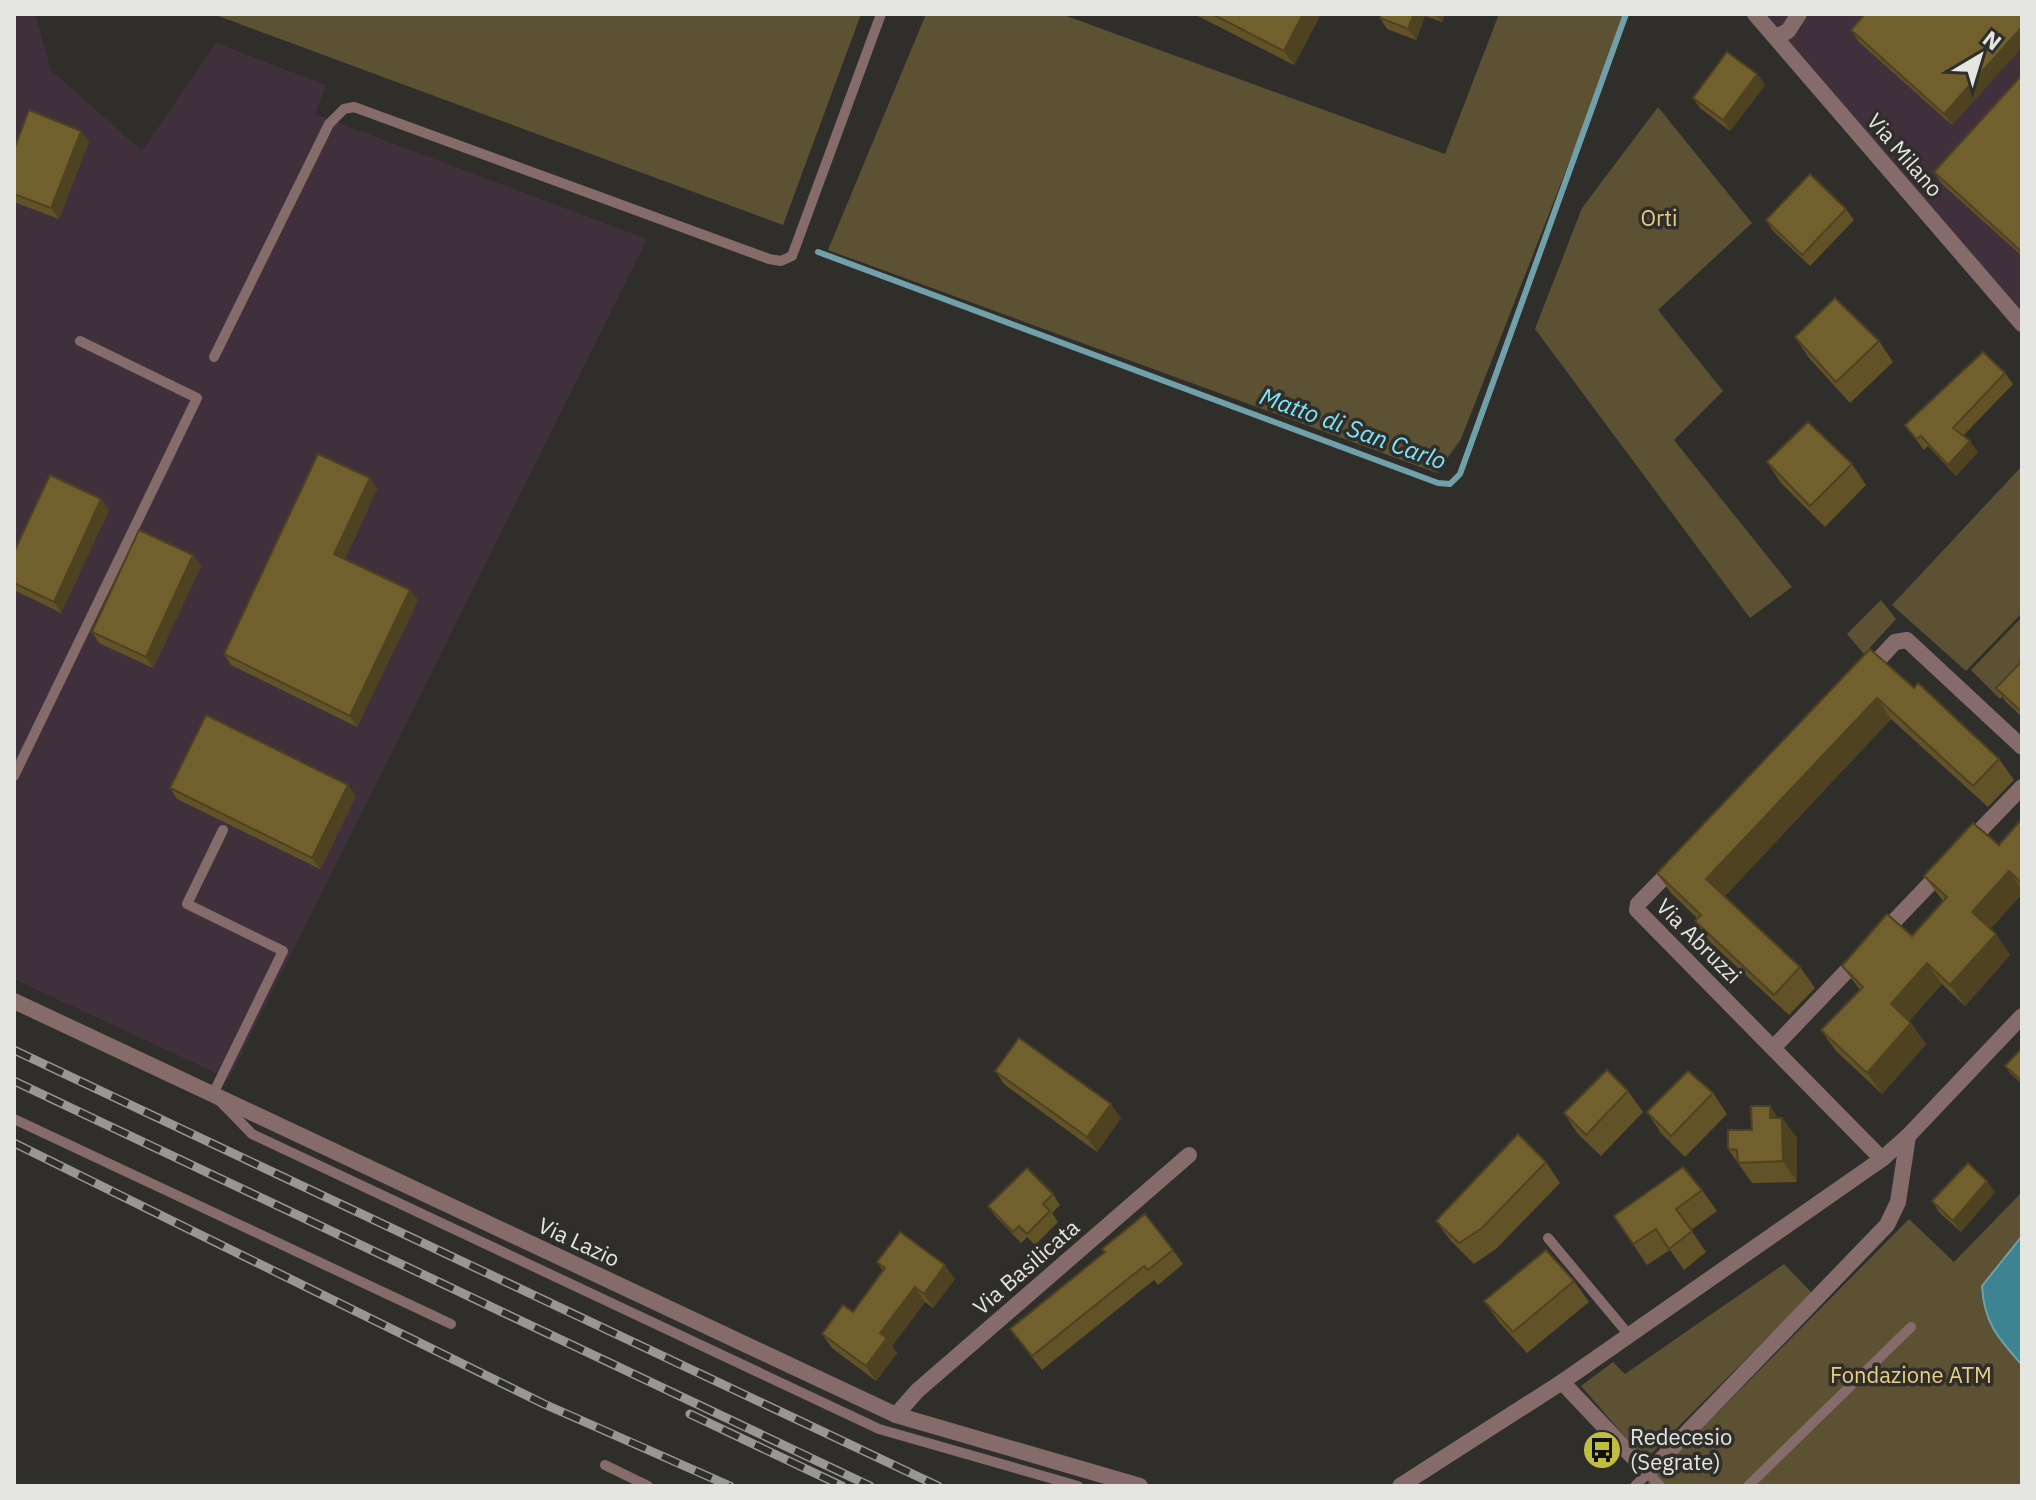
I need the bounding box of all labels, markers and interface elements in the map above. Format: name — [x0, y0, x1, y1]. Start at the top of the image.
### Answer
north arrow — [1940, 16, 2020, 96]
text: N — [1977, 24, 2008, 56]
street label: Via Milano — [1861, 107, 1950, 203]
park label: Orti — [1641, 203, 1677, 232]
water label: Matto di San Carlo — [1256, 379, 1451, 477]
street label: Via Abruzzi — [1650, 892, 1748, 990]
street label: Via Lazio — [534, 1210, 625, 1273]
street label: Via Basilicata — [966, 1212, 1085, 1321]
park label: Fondazione ATM — [1830, 1360, 1992, 1389]
place label: Redecesio (Segrate) — [1630, 1422, 1732, 1476]
bus stop icon: Redecesio (Segrate) — [1581, 1429, 1623, 1471]

